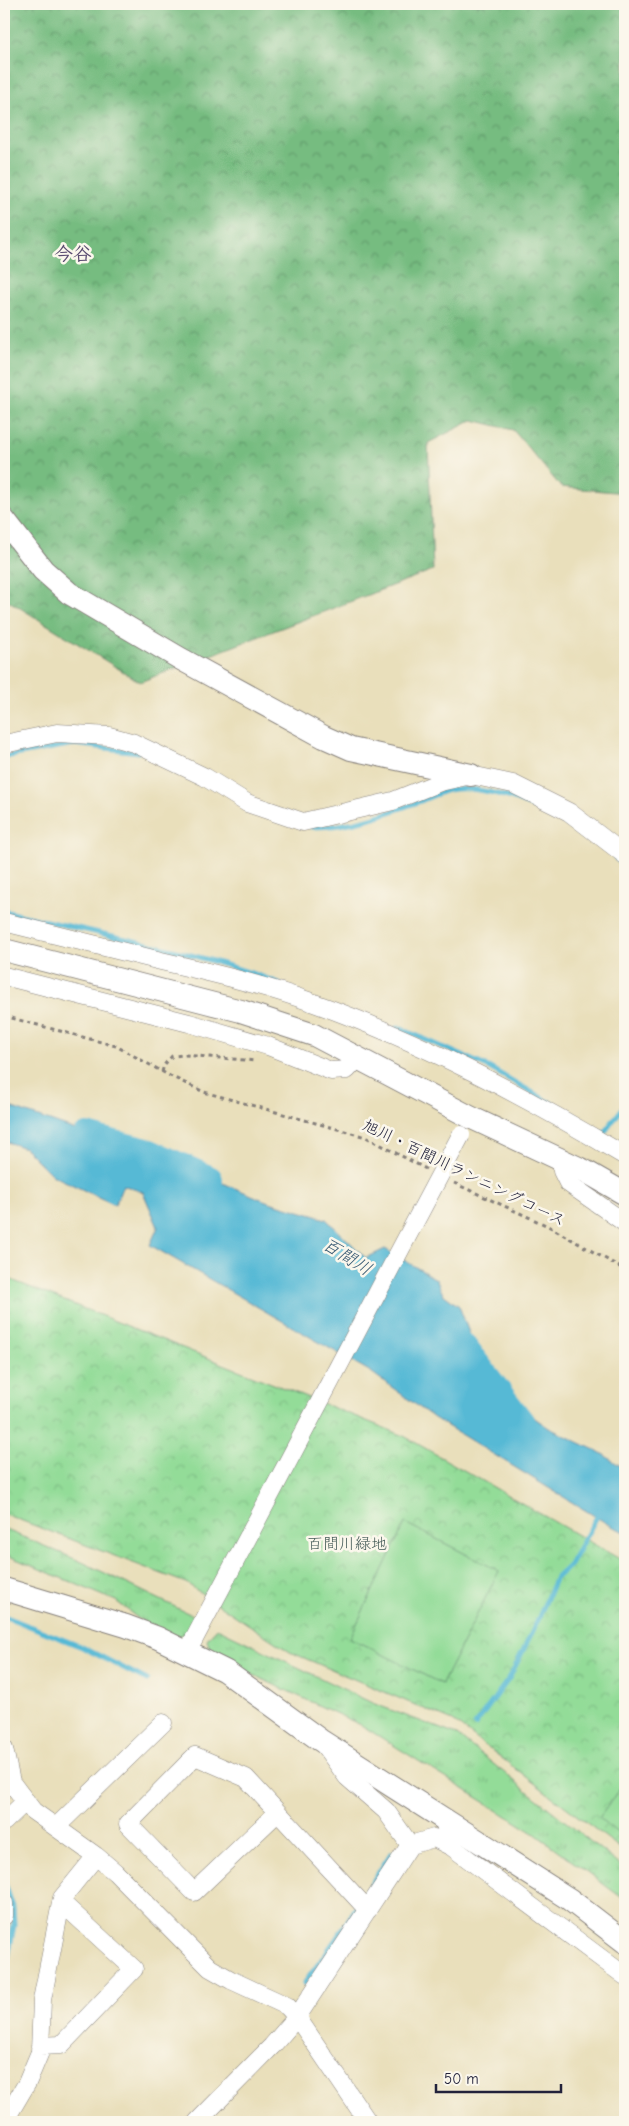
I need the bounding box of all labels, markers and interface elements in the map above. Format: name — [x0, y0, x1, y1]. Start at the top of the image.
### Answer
district label: 今谷 — [54, 243, 92, 265]
street label: 旭川・百間川ランニングコース — [360, 1116, 568, 1230]
water label: 百間川 — [319, 1234, 375, 1280]
park label: 百間川緑地 — [307, 1535, 387, 1553]
scale bar — [436, 2061, 562, 2093]
text: 50 m — [444, 2070, 479, 2088]

